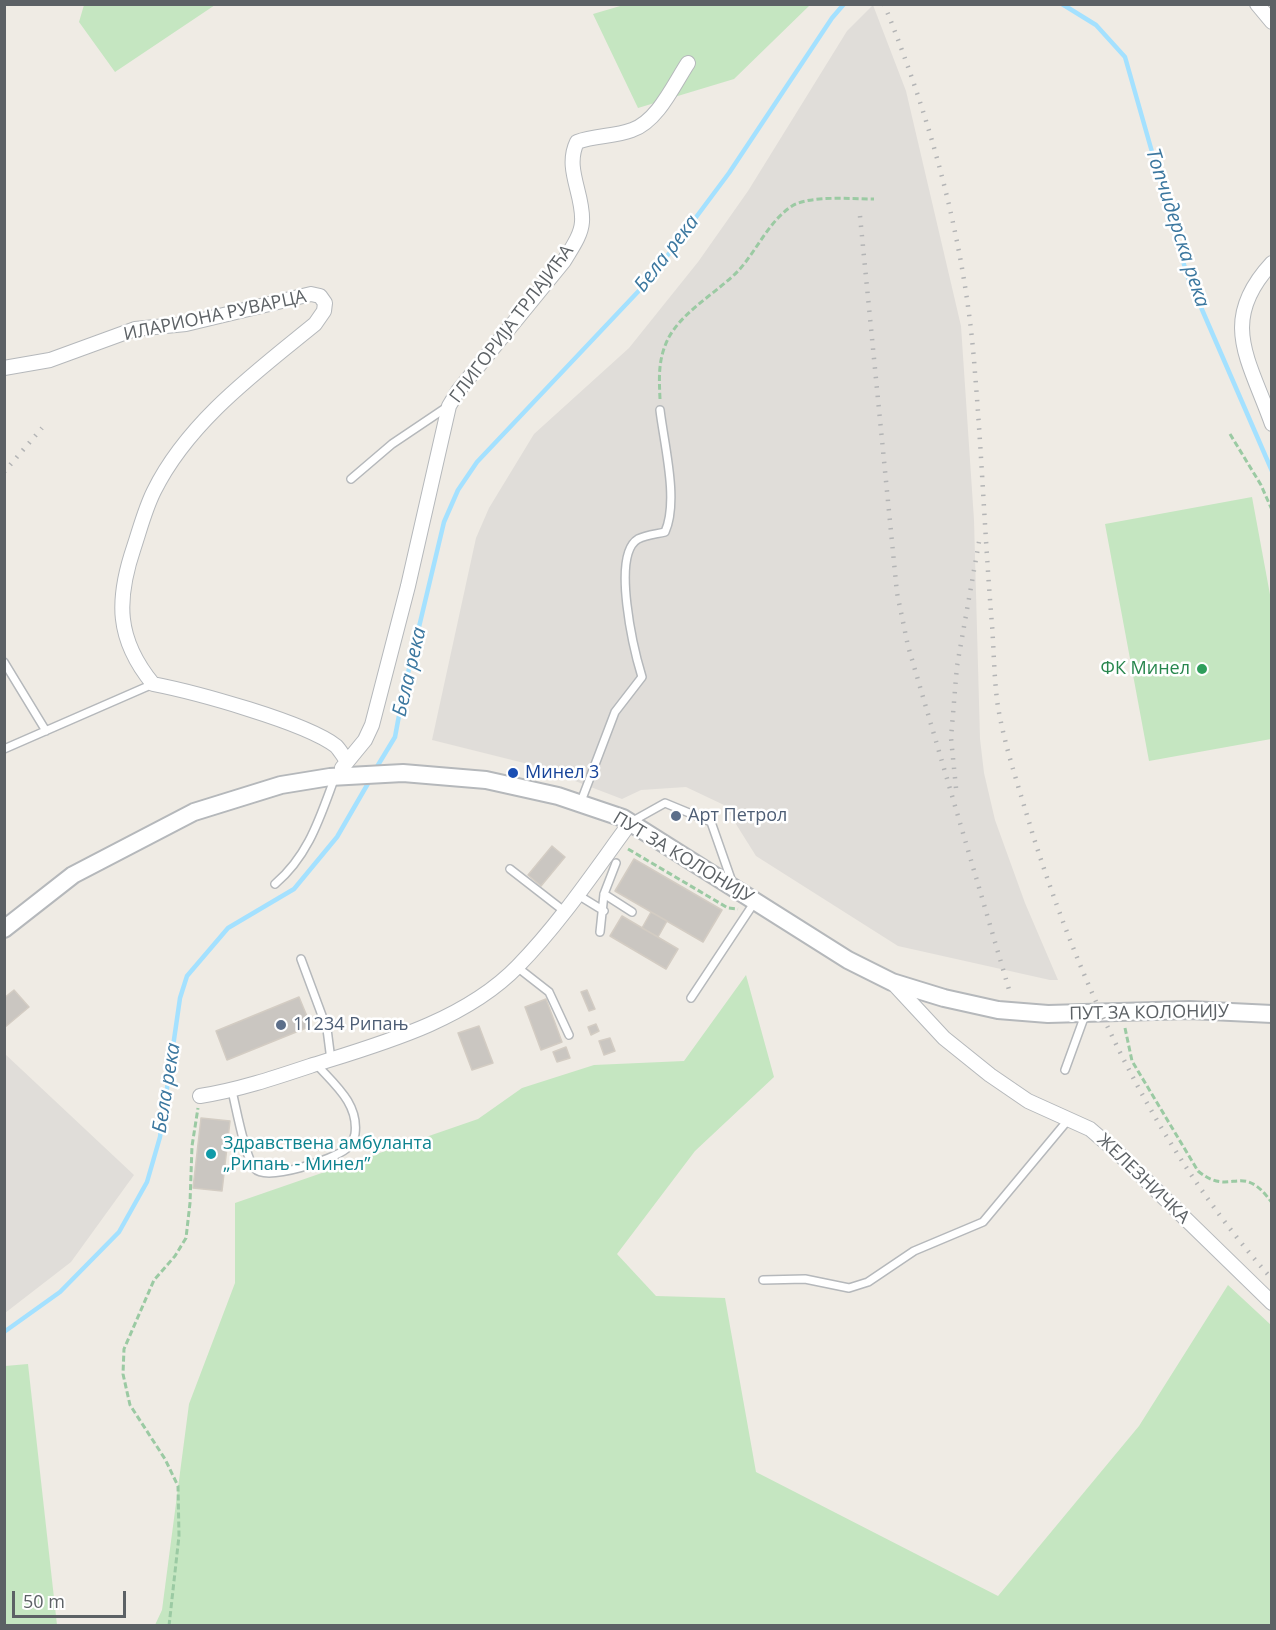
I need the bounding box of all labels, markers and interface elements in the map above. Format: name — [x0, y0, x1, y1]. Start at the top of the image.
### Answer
water label: Топчидерска река — [1140, 145, 1214, 311]
water label: Бела река — [630, 211, 704, 297]
street label: ГЛИГОРИЈА ТРЛАЈИЋА — [446, 241, 578, 407]
street label: ИЛАРИОНА РУВАРЦА — [122, 286, 308, 346]
water label: Бела река — [388, 625, 432, 719]
place label: ФК Минел — [1101, 658, 1190, 680]
marker: ФК Минел — [1195, 662, 1209, 676]
place label: Минел 3 — [525, 762, 599, 784]
marker: Минел 3 — [506, 766, 520, 780]
place label: Арт Петрол — [688, 805, 787, 827]
street label: ПУТ ЗА КОЛОНИЈУ — [609, 808, 757, 908]
marker: Арт Петрол — [669, 809, 683, 823]
street label: ПУТ ЗА КОЛОНИЈУ — [1069, 1001, 1229, 1025]
place label: 11234 Рипањ — [293, 1014, 409, 1036]
marker: 11234 Рипањ — [274, 1018, 288, 1032]
water label: Бела река — [148, 1041, 186, 1135]
street label: ЖЕЛЕЗНИЧКА — [1092, 1130, 1194, 1228]
place label: Здравствена амбуланта „Рипањ - Минел” — [223, 1133, 432, 1176]
marker: Здравствена амбуланта „Рипањ - Минел” — [204, 1147, 218, 1161]
scale bar — [15, 1579, 129, 1617]
text: 50 m — [23, 1589, 65, 1613]

